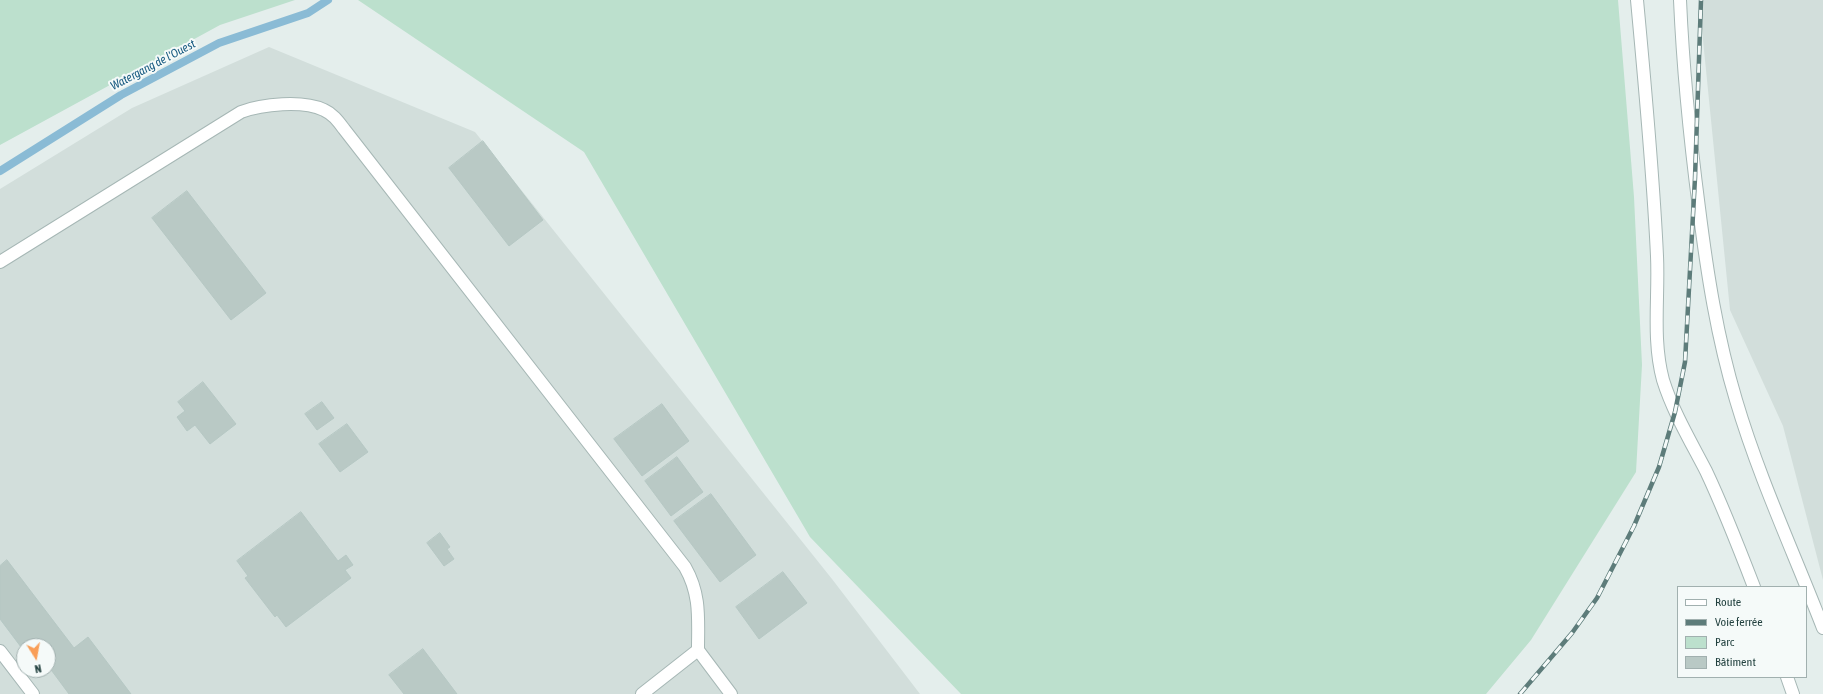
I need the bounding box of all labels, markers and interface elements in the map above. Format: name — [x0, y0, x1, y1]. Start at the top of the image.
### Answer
water label: Watergang de l'Ouest — [108, 37, 198, 93]
legend — [1677, 586, 1807, 678]
text: Route — [1715, 595, 1741, 609]
text: Voie ferrée — [1715, 615, 1763, 629]
text: Parc — [1715, 635, 1734, 649]
north arrow — [16, 638, 56, 678]
text: Bâtiment — [1715, 655, 1756, 669]
text: N — [34, 662, 42, 675]

